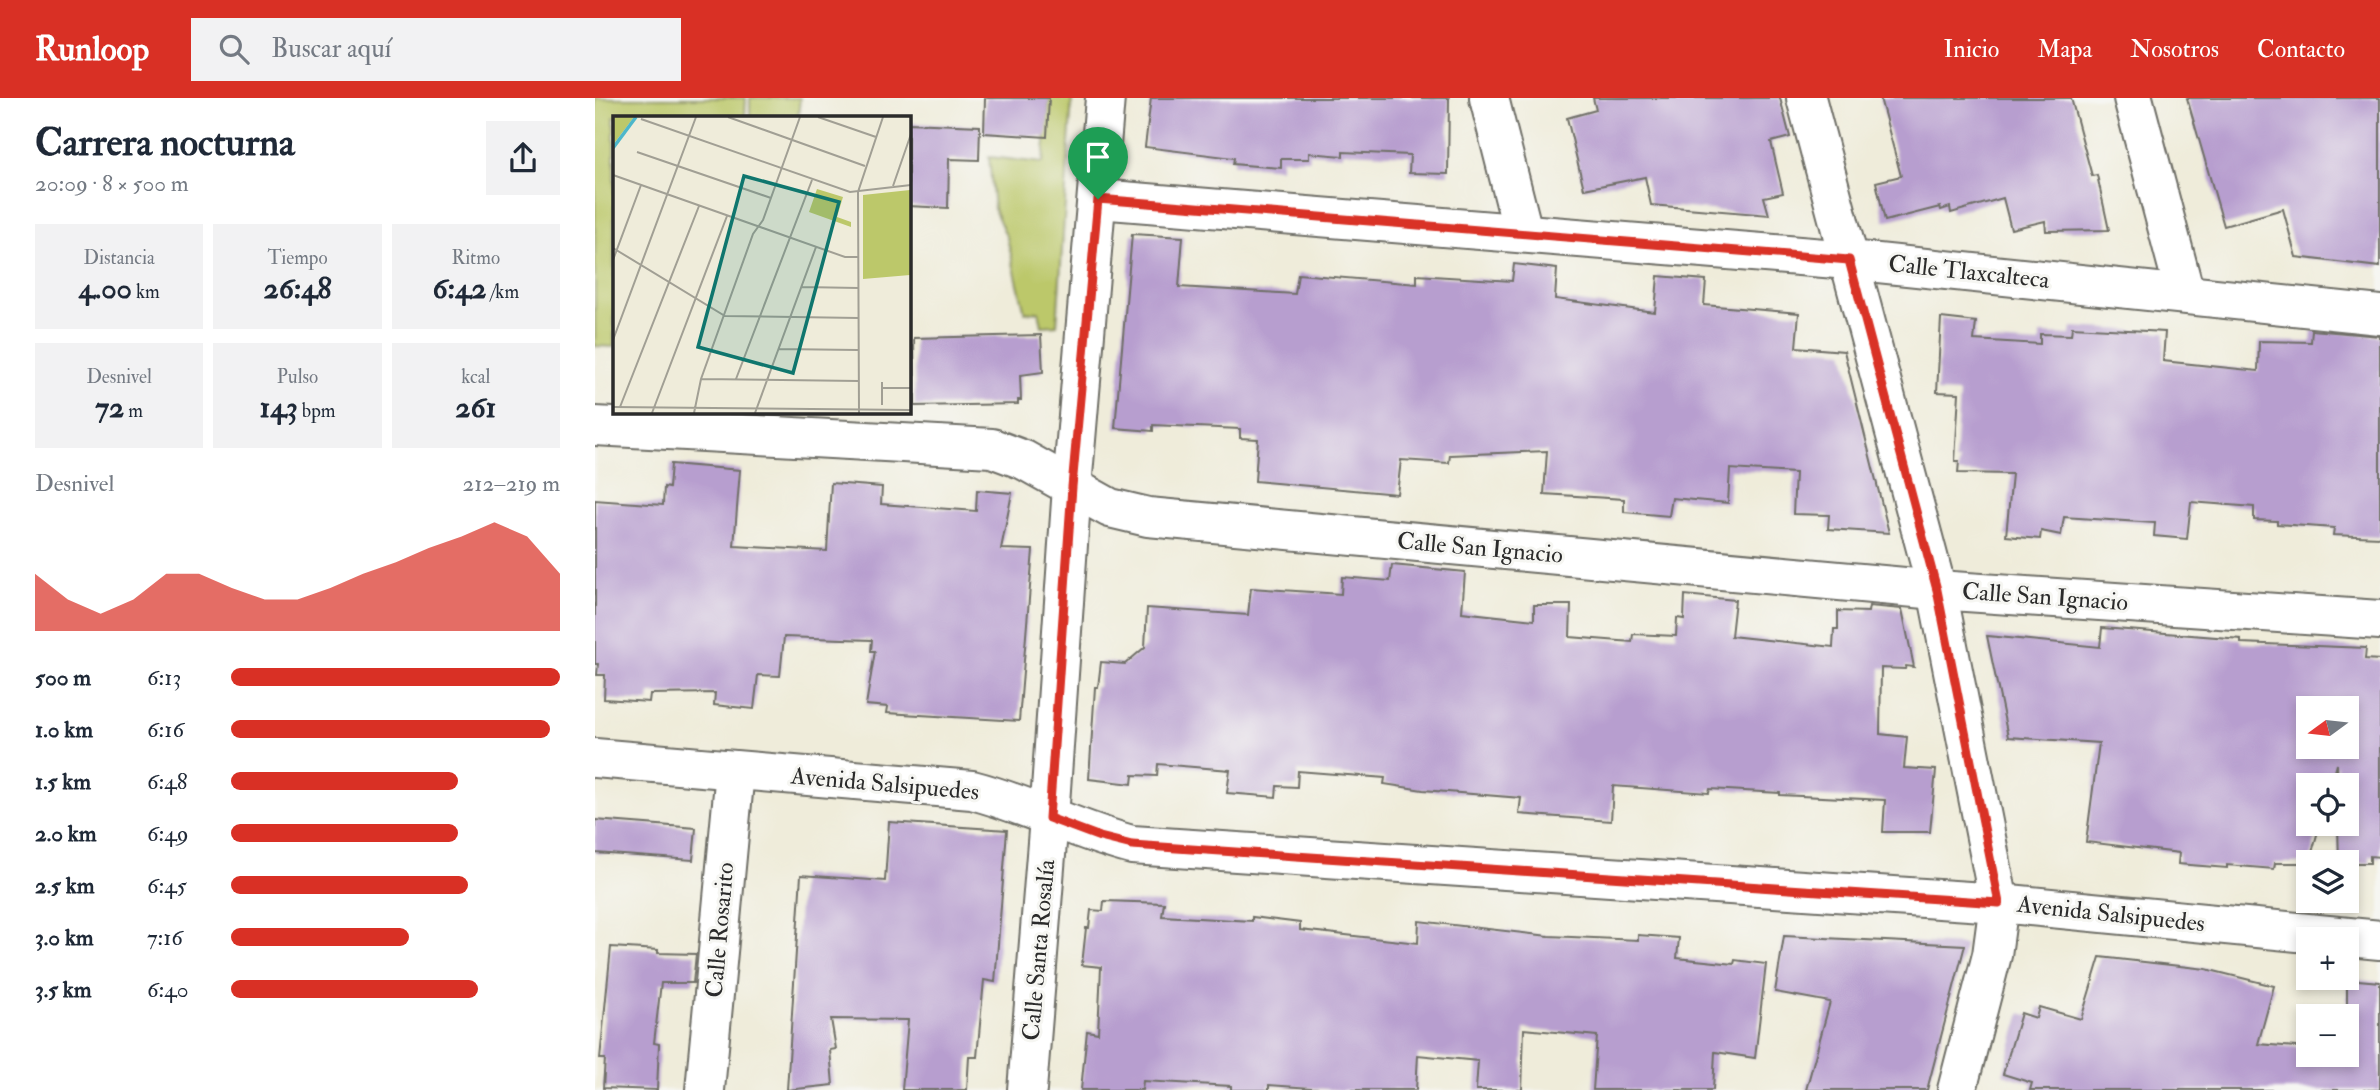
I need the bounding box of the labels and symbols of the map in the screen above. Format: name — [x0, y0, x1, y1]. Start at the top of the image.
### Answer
inset map — [613, 116, 910, 413]
pin — [1068, 127, 1128, 199]
street label: Calle Tlaxcalteca — [1887, 248, 2052, 296]
street label: Calle San Ignacio — [1396, 525, 1564, 571]
street label: Calle San Ignacio — [1961, 576, 2129, 618]
north arrow — [2296, 696, 2359, 760]
street label: Avenida Salsipuedes — [789, 760, 980, 808]
street label: Calle Santa Rosalía — [1016, 857, 1062, 1042]
street label: Calle Rosarito — [699, 861, 741, 999]
street label: Avenida Salsipuedes — [2015, 889, 2206, 939]

